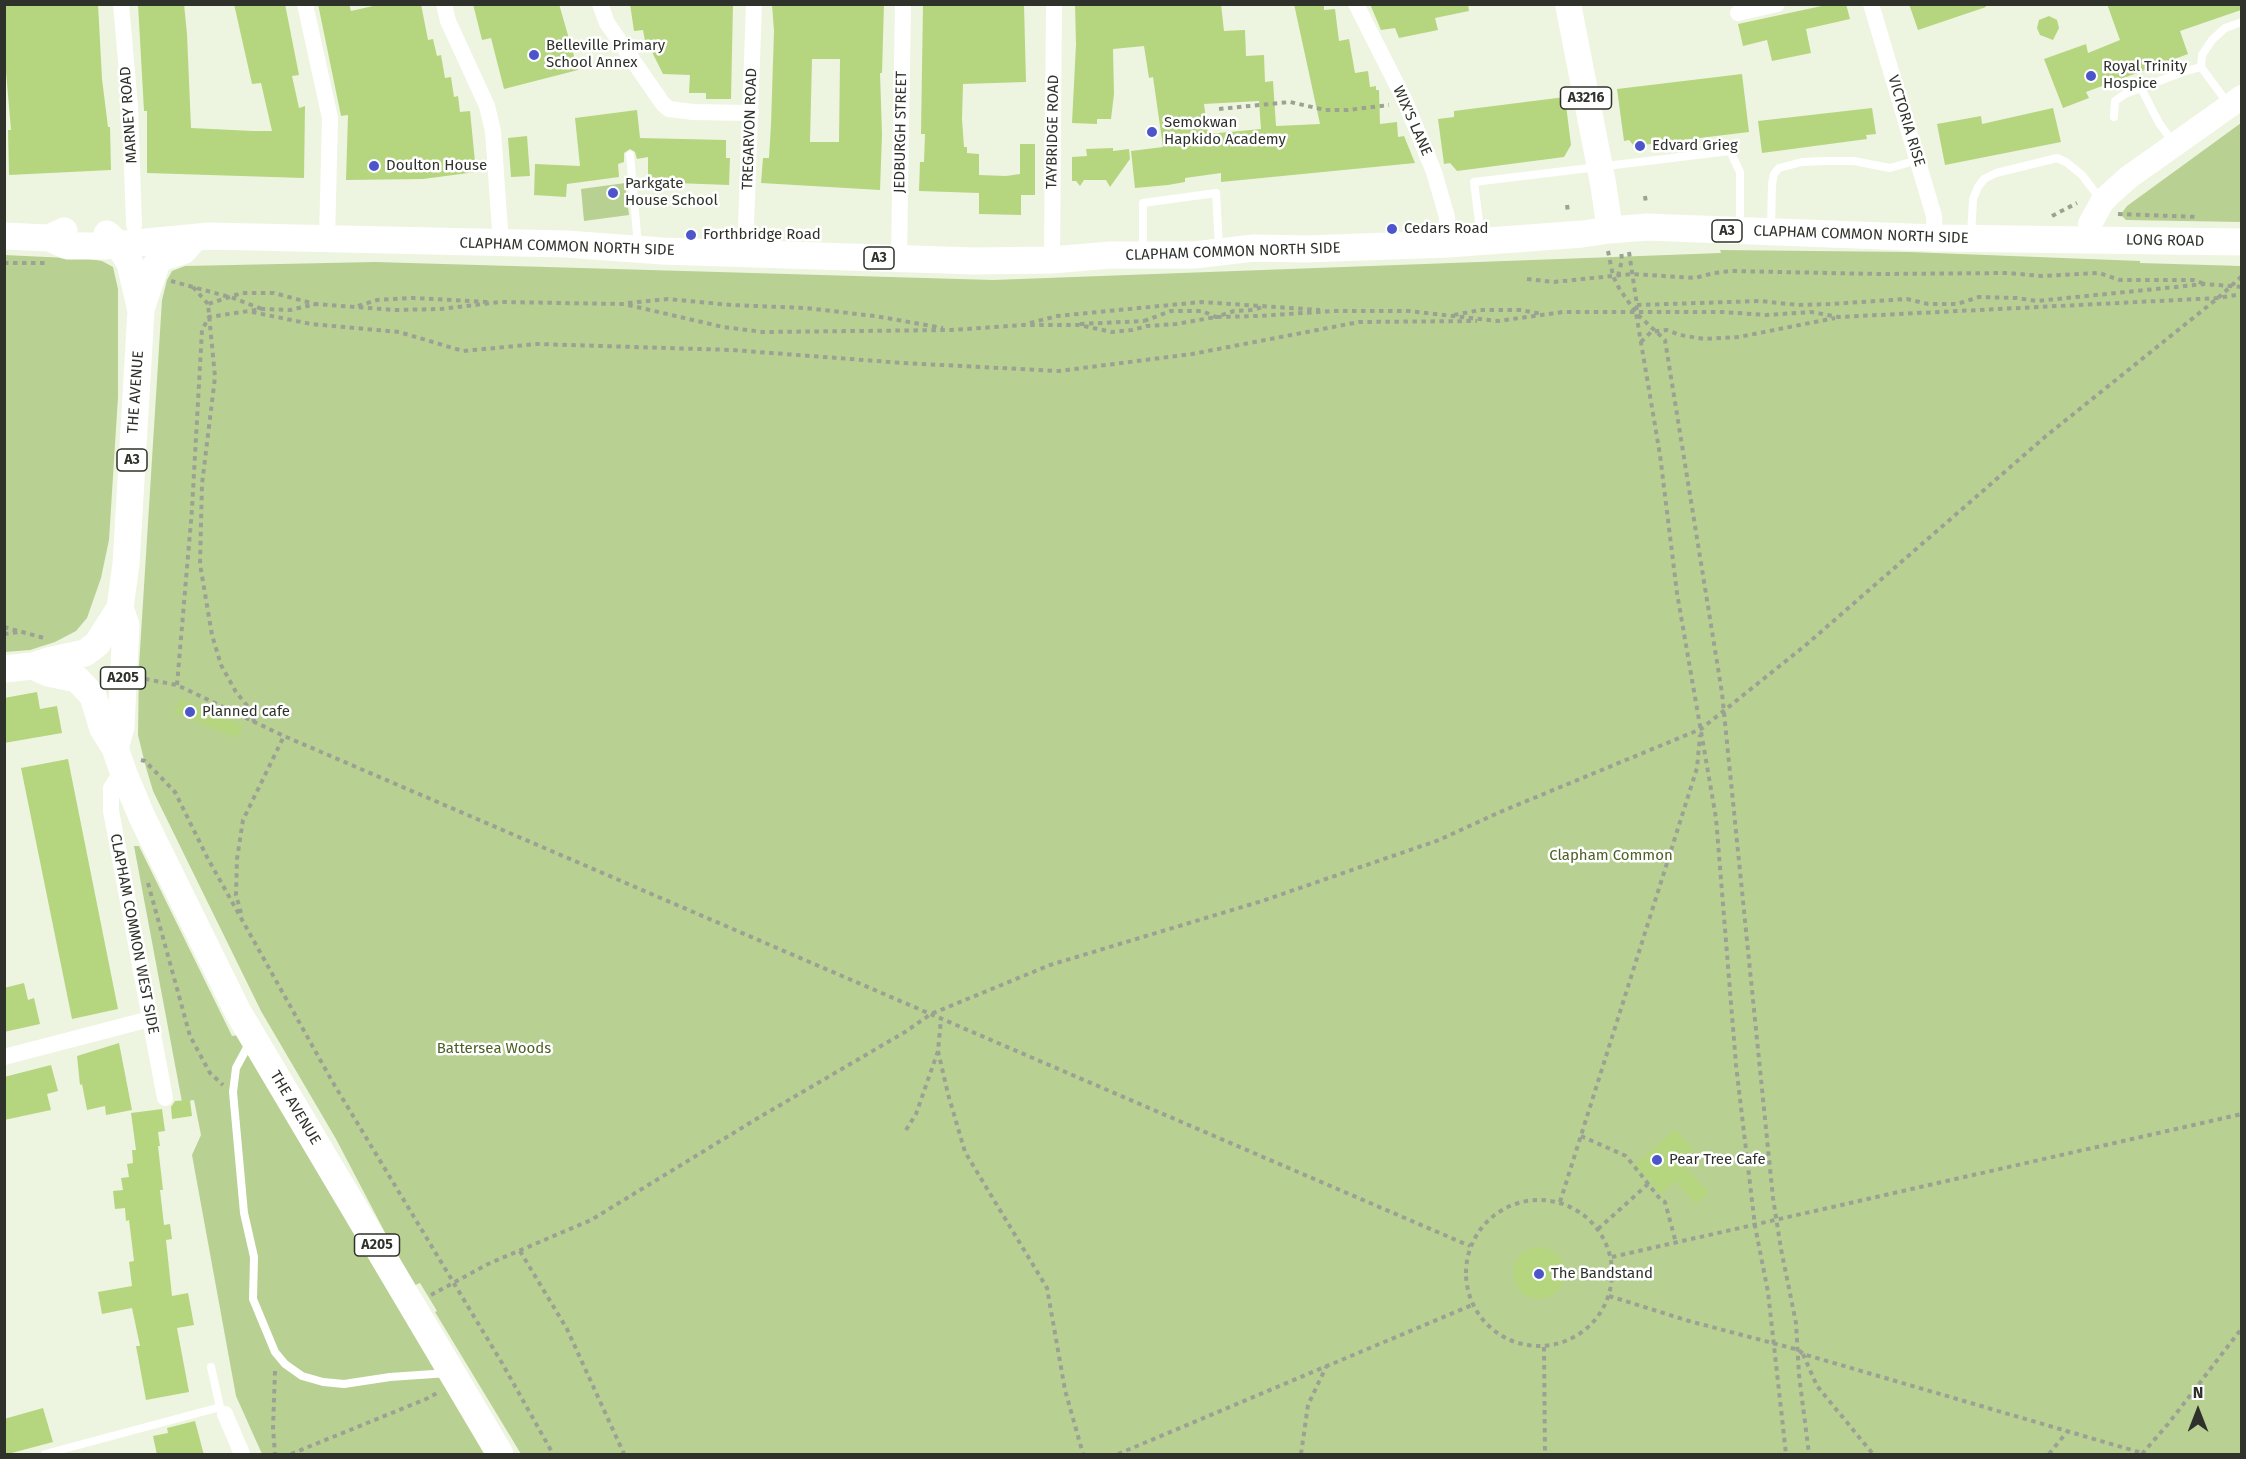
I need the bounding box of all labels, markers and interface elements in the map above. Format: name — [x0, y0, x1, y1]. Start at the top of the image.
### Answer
place label: Belleville Primary School Annex — [546, 37, 665, 72]
marker: Belleville Primary School Annex — [527, 48, 541, 62]
place label: Royal Trinity Hospice — [2103, 58, 2187, 93]
street label: MARNEY ROAD — [117, 66, 141, 164]
street label: TREGARVON ROAD — [739, 68, 761, 190]
marker: Royal Trinity Hospice — [2084, 69, 2098, 83]
street label: JEDBURGH STREET — [891, 71, 911, 193]
street label: VICTORIA RISE — [1884, 73, 1928, 169]
street label: TAYBRIDGE ROAD — [1043, 75, 1063, 189]
street label: WIX'S LANE — [1389, 83, 1435, 159]
road number: A3216 — [1560, 87, 1612, 109]
place label: Semokwan Hapkido Academy — [1164, 114, 1286, 149]
marker: Semokwan Hapkido Academy — [1145, 125, 1159, 139]
place label: Edvard Grieg — [1652, 137, 1738, 155]
marker: Edvard Grieg — [1633, 139, 1647, 153]
place label: Doulton House — [386, 157, 487, 175]
marker: Doulton House — [367, 159, 381, 173]
place label: Parkgate House School — [625, 175, 718, 210]
marker: Parkgate House School — [606, 186, 620, 200]
place label: Cedars Road — [1404, 220, 1489, 238]
road number: A3 — [1712, 220, 1742, 242]
marker: Cedars Road — [1385, 222, 1399, 236]
street label: CLAPHAM COMMON NORTH SIDE — [1753, 222, 1969, 248]
place label: Forthbridge Road — [703, 226, 821, 244]
marker: Forthbridge Road — [684, 228, 698, 242]
street label: LONG ROAD — [2126, 231, 2204, 251]
street label: CLAPHAM COMMON NORTH SIDE — [459, 234, 675, 260]
street label: CLAPHAM COMMON NORTH SIDE — [1125, 239, 1341, 265]
road number: A3 — [864, 247, 894, 269]
street label: THE AVENUE — [124, 350, 148, 434]
road number: A3 — [117, 449, 147, 471]
road number: A205 — [100, 667, 146, 689]
place label: Planned cafe — [202, 703, 290, 721]
marker: Planned cafe — [183, 705, 197, 719]
street label: CLAPHAM COMMON WEST SIDE — [106, 832, 162, 1036]
park label: Clapham Common — [1549, 847, 1673, 865]
park label: Battersea Woods — [437, 1040, 551, 1058]
street label: THE AVENUE — [266, 1068, 324, 1148]
place label: Pear Tree Cafe — [1669, 1151, 1766, 1169]
marker: Pear Tree Cafe — [1650, 1153, 1664, 1167]
road number: A205 — [354, 1234, 400, 1256]
place label: The Bandstand — [1551, 1265, 1653, 1283]
marker: The Bandstand — [1532, 1267, 1546, 1281]
north arrow — [2168, 1381, 2228, 1441]
text: N — [2193, 1383, 2203, 1402]

